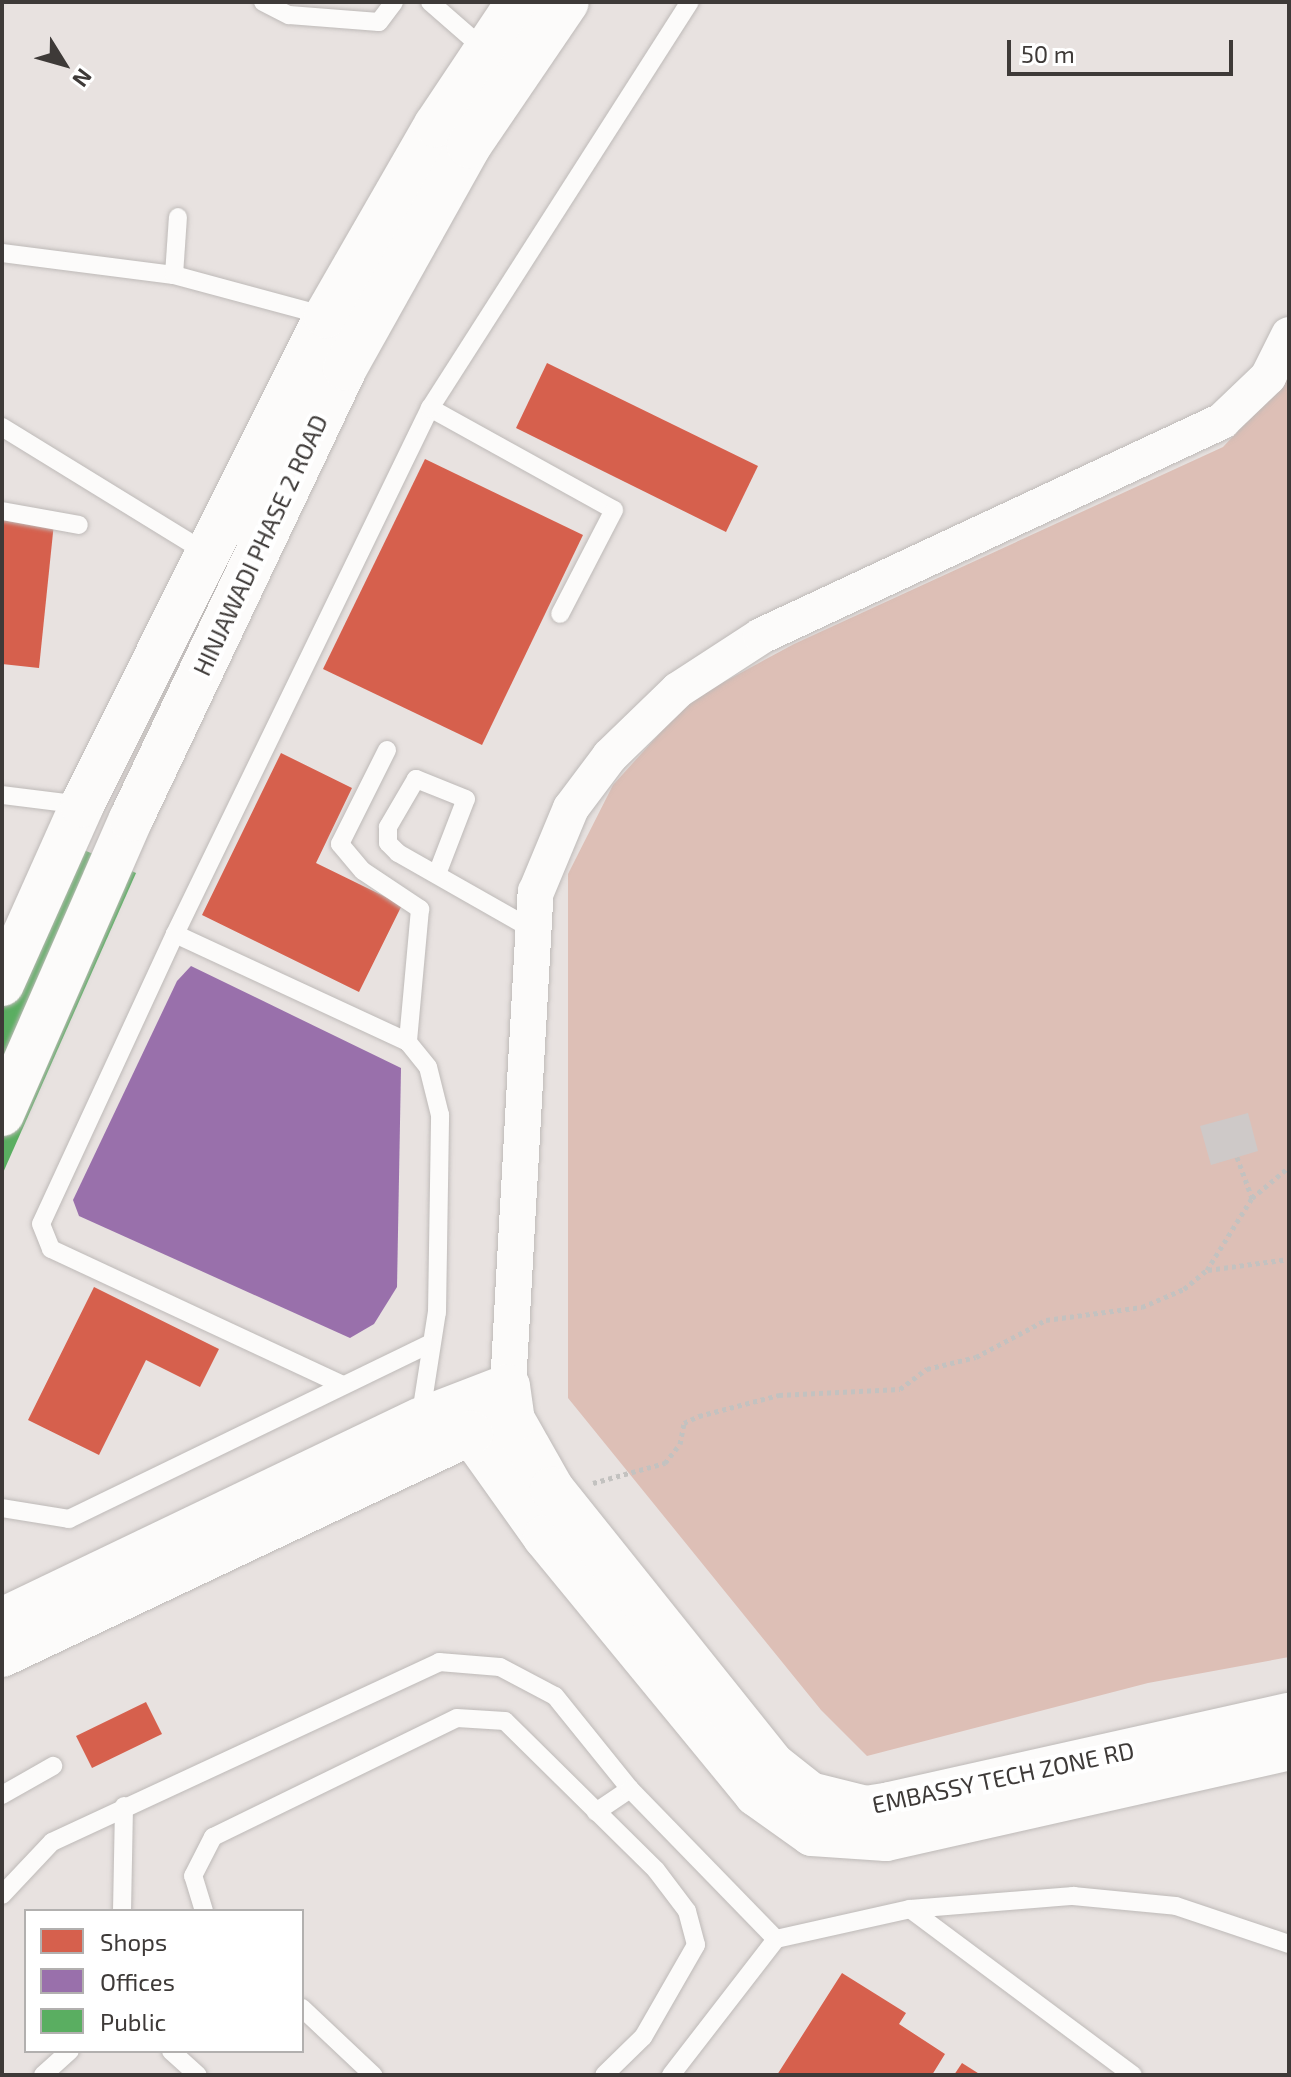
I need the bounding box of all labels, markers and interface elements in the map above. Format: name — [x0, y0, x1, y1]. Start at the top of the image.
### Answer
north arrow — [24, 24, 104, 104]
scale bar — [1011, 24, 1237, 74]
text: 50 m — [1021, 39, 1075, 68]
text: N — [68, 64, 98, 93]
street label: HINJAWADI PHASE 2 ROAD — [187, 410, 333, 680]
street label: EMBASSY TECH ZONE RD — [869, 1735, 1137, 1819]
legend — [24, 1909, 304, 2053]
text: Shops — [100, 1927, 167, 1956]
text: Offices — [100, 1967, 175, 1996]
text: Public — [100, 2007, 166, 2036]

